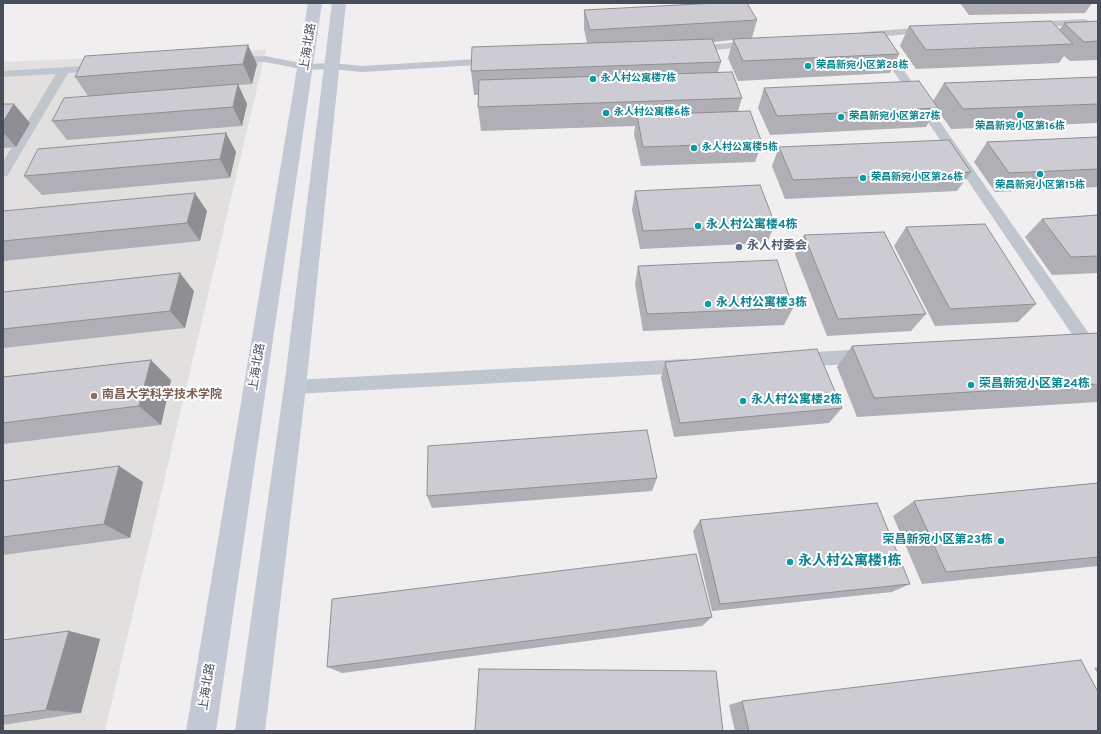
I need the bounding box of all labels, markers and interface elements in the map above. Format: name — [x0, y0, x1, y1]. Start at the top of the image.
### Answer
street label: 上海北路 — [298, 22, 320, 72]
place label: 荣昌新宛小区第28栋 — [816, 60, 908, 72]
marker: 荣昌新宛小区第28栋 — [803, 61, 813, 71]
place label: 永人村公寓楼7栋 — [601, 73, 676, 85]
marker: 永人村公寓楼7栋 — [588, 74, 598, 84]
place label: 永人村公寓楼6栋 — [614, 107, 690, 119]
marker: 永人村公寓楼6栋 — [601, 108, 611, 118]
marker: 荣昌新宛小区第16栋 — [1015, 110, 1025, 120]
place label: 荣昌新宛小区第27栋 — [849, 111, 940, 123]
marker: 荣昌新宛小区第27栋 — [836, 112, 846, 122]
place label: 荣昌新宛小区第16栋 — [975, 121, 1065, 133]
place label: 永人村公寓楼5栋 — [702, 142, 778, 154]
marker: 永人村公寓楼5栋 — [689, 143, 699, 153]
marker: 荣昌新宛小区第15栋 — [1035, 169, 1045, 179]
place label: 荣昌新宛小区第26栋 — [871, 172, 963, 184]
marker: 荣昌新宛小区第26栋 — [858, 173, 868, 183]
place label: 荣昌新宛小区第15栋 — [995, 180, 1085, 192]
place label: 永人村公寓楼4栋 — [706, 219, 798, 233]
marker: 永人村公寓楼4栋 — [693, 221, 703, 231]
place label: 永人村委会 — [747, 240, 807, 254]
marker: 永人村委会 — [734, 242, 744, 252]
place label: 永人村公寓楼3栋 — [716, 297, 807, 311]
marker: 永人村公寓楼3栋 — [703, 299, 713, 309]
street label: 上海北路 — [247, 342, 269, 392]
place label: 荣昌新宛小区第24栋 — [979, 378, 1090, 392]
marker: 荣昌新宛小区第24栋 — [966, 380, 976, 390]
place label: 南昌大学科学技术学院 — [102, 389, 222, 403]
marker: 南昌大学科学技术学院 — [89, 391, 99, 401]
place label: 永人村公寓楼2栋 — [751, 394, 842, 408]
marker: 永人村公寓楼2栋 — [738, 396, 748, 406]
place label: 荣昌新宛小区第23栋 — [882, 534, 993, 548]
marker: 荣昌新宛小区第23栋 — [996, 536, 1006, 546]
place label: 永人村公寓楼1栋 — [798, 554, 902, 570]
marker: 永人村公寓楼1栋 — [785, 557, 795, 567]
street label: 上海北路 — [197, 662, 219, 712]

